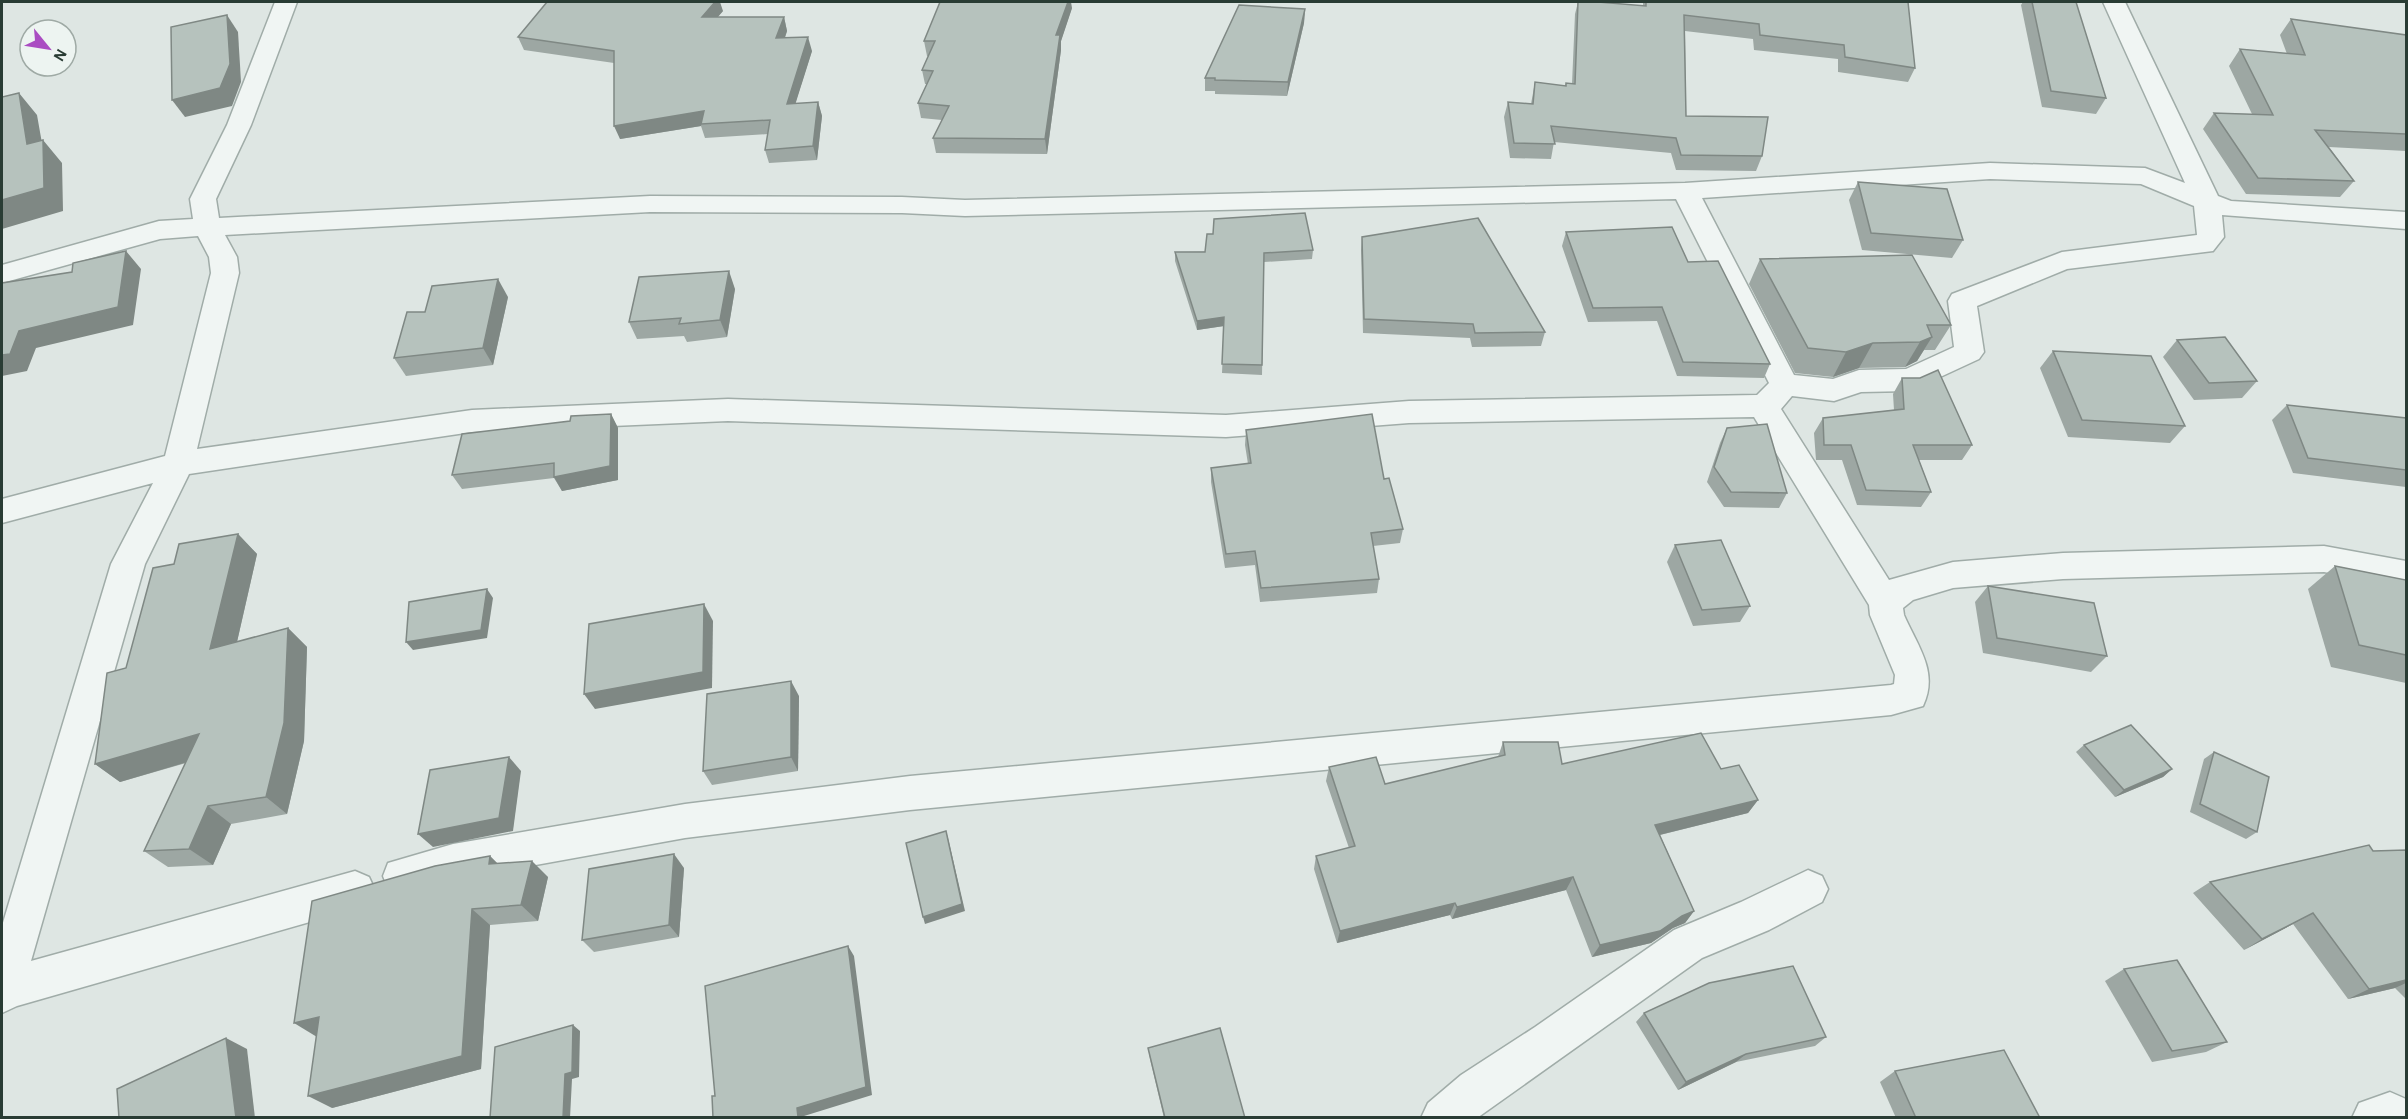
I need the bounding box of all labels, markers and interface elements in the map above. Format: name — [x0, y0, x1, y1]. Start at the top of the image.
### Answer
north arrow — [18, 18, 78, 78]
text: N — [50, 46, 70, 64]

